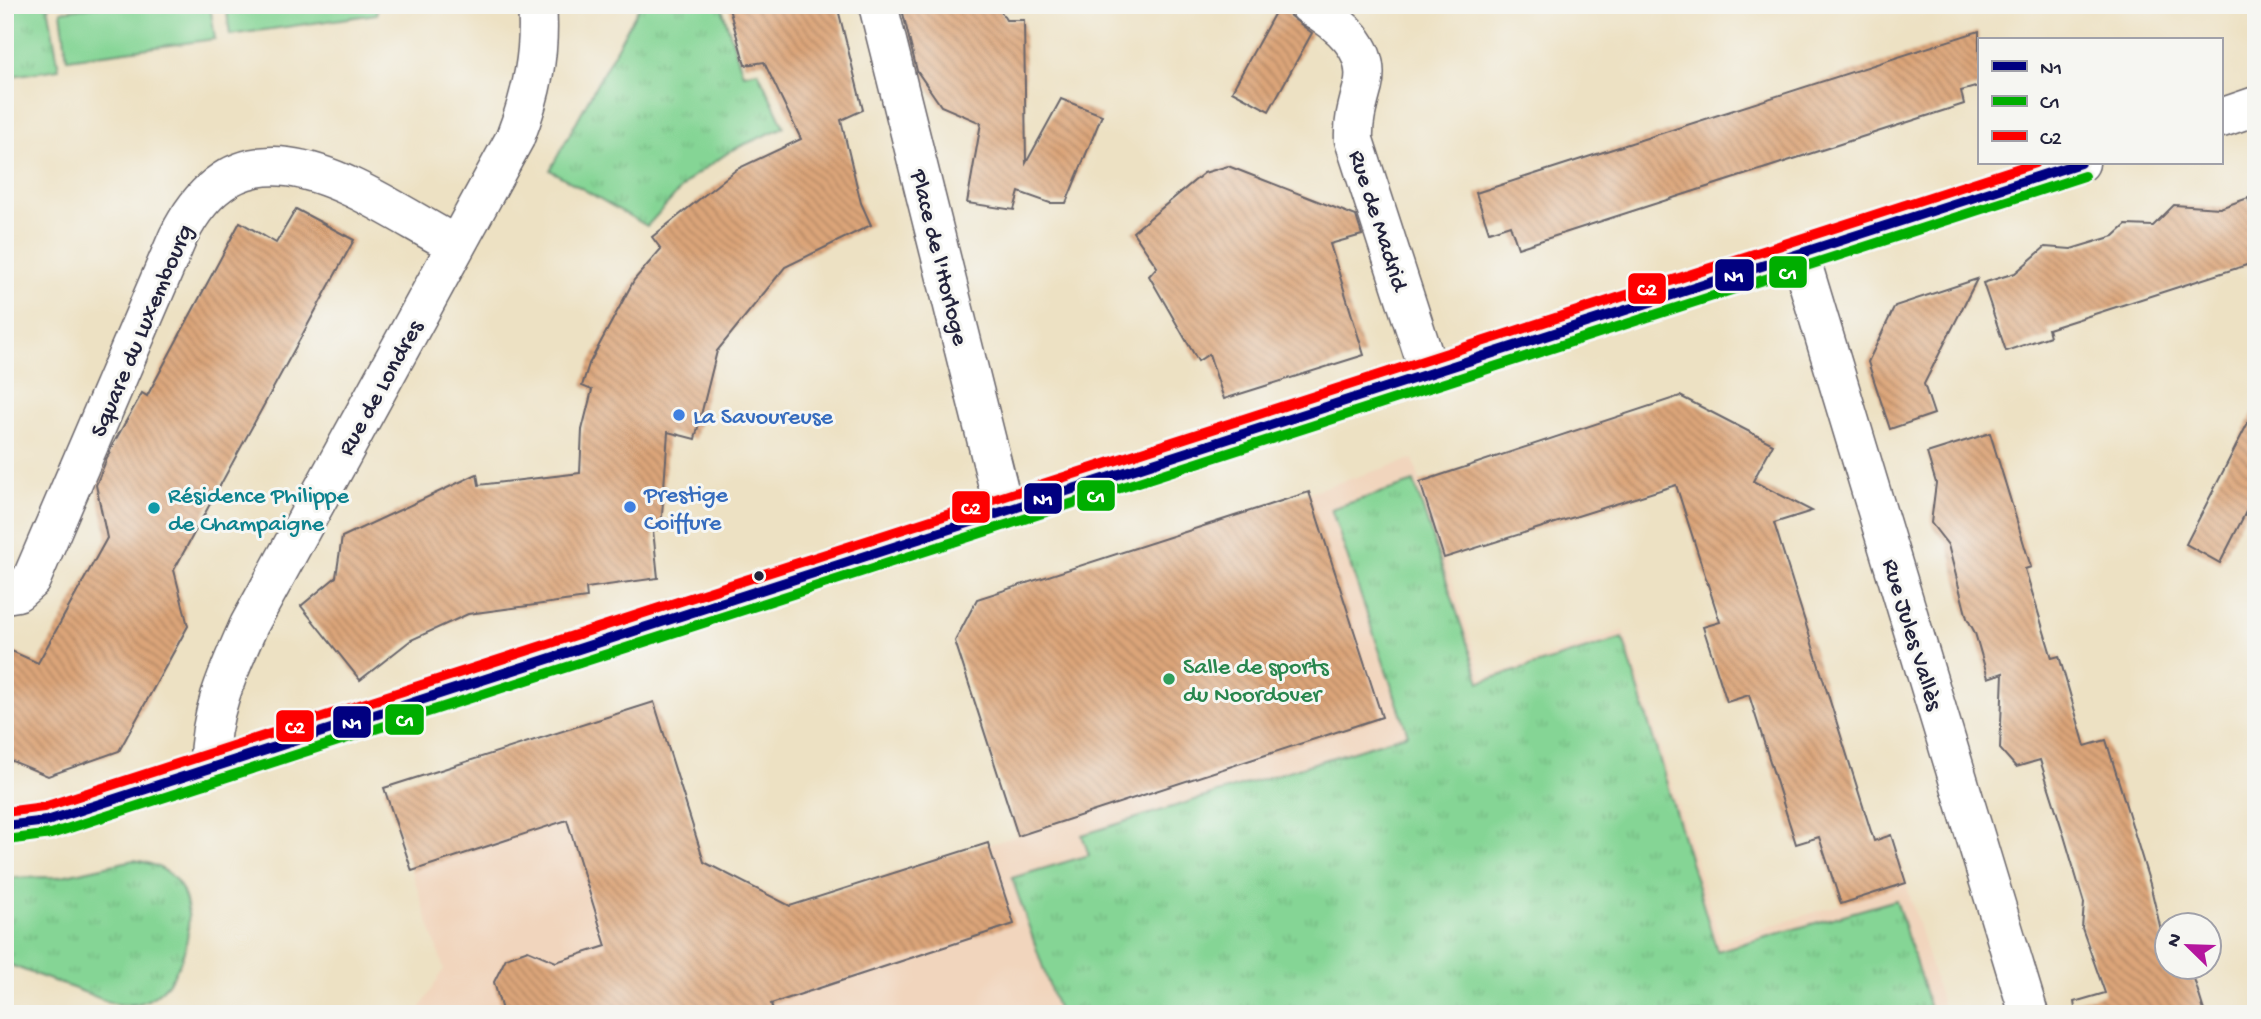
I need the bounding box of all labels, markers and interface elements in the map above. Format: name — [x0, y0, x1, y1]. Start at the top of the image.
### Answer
legend — [1978, 38, 2222, 164]
text: N1 — [2040, 58, 2062, 83]
text: C1 — [2040, 92, 2060, 117]
text: C2 — [2040, 128, 2062, 153]
street label: Rue de Madrid — [1340, 147, 1414, 297]
street label: Place de l'Horloge — [902, 166, 974, 349]
street label: Square du Luxembourg — [85, 221, 201, 442]
line badge: C1 — [1768, 255, 1808, 289]
line badge: N1 — [1714, 258, 1755, 292]
text: C1 — [1778, 264, 1797, 287]
text: N1 — [1724, 267, 1744, 290]
line badge: C2 — [1627, 272, 1667, 305]
text: C2 — [1636, 280, 1657, 303]
street label: Rue de Londres — [333, 315, 432, 462]
place label: La Savoureuse — [693, 404, 834, 433]
marker: La Savoureuse — [671, 407, 687, 423]
line badge: C1 — [1076, 479, 1116, 512]
place label: Prestige Coiffure — [643, 482, 729, 539]
line badge: N1 — [1023, 482, 1063, 515]
place label: Résidence Philippe de Champaigne — [168, 483, 350, 540]
text: C1 — [1086, 487, 1105, 510]
line badge: C2 — [951, 490, 991, 524]
text: N1 — [1033, 490, 1053, 513]
marker: Prestige Coiffure — [622, 499, 638, 515]
text: C2 — [960, 499, 981, 522]
marker: Résidence Philippe de Champaigne — [146, 500, 162, 516]
street label: Rue Jules Vallès — [1874, 556, 1948, 715]
unlabelled marker — [752, 569, 766, 583]
place label: Salle de sports du Noordover — [1183, 654, 1330, 711]
marker: Salle de sports du Noordover — [1161, 671, 1177, 687]
line badge: C1 — [384, 703, 425, 736]
line badge: N1 — [332, 705, 372, 739]
line badge: C2 — [275, 709, 315, 743]
text: C1 — [395, 711, 414, 734]
text: N1 — [342, 714, 362, 737]
text: C2 — [284, 718, 305, 741]
north arrow — [2152, 911, 2222, 981]
text: N — [2163, 931, 2189, 951]

